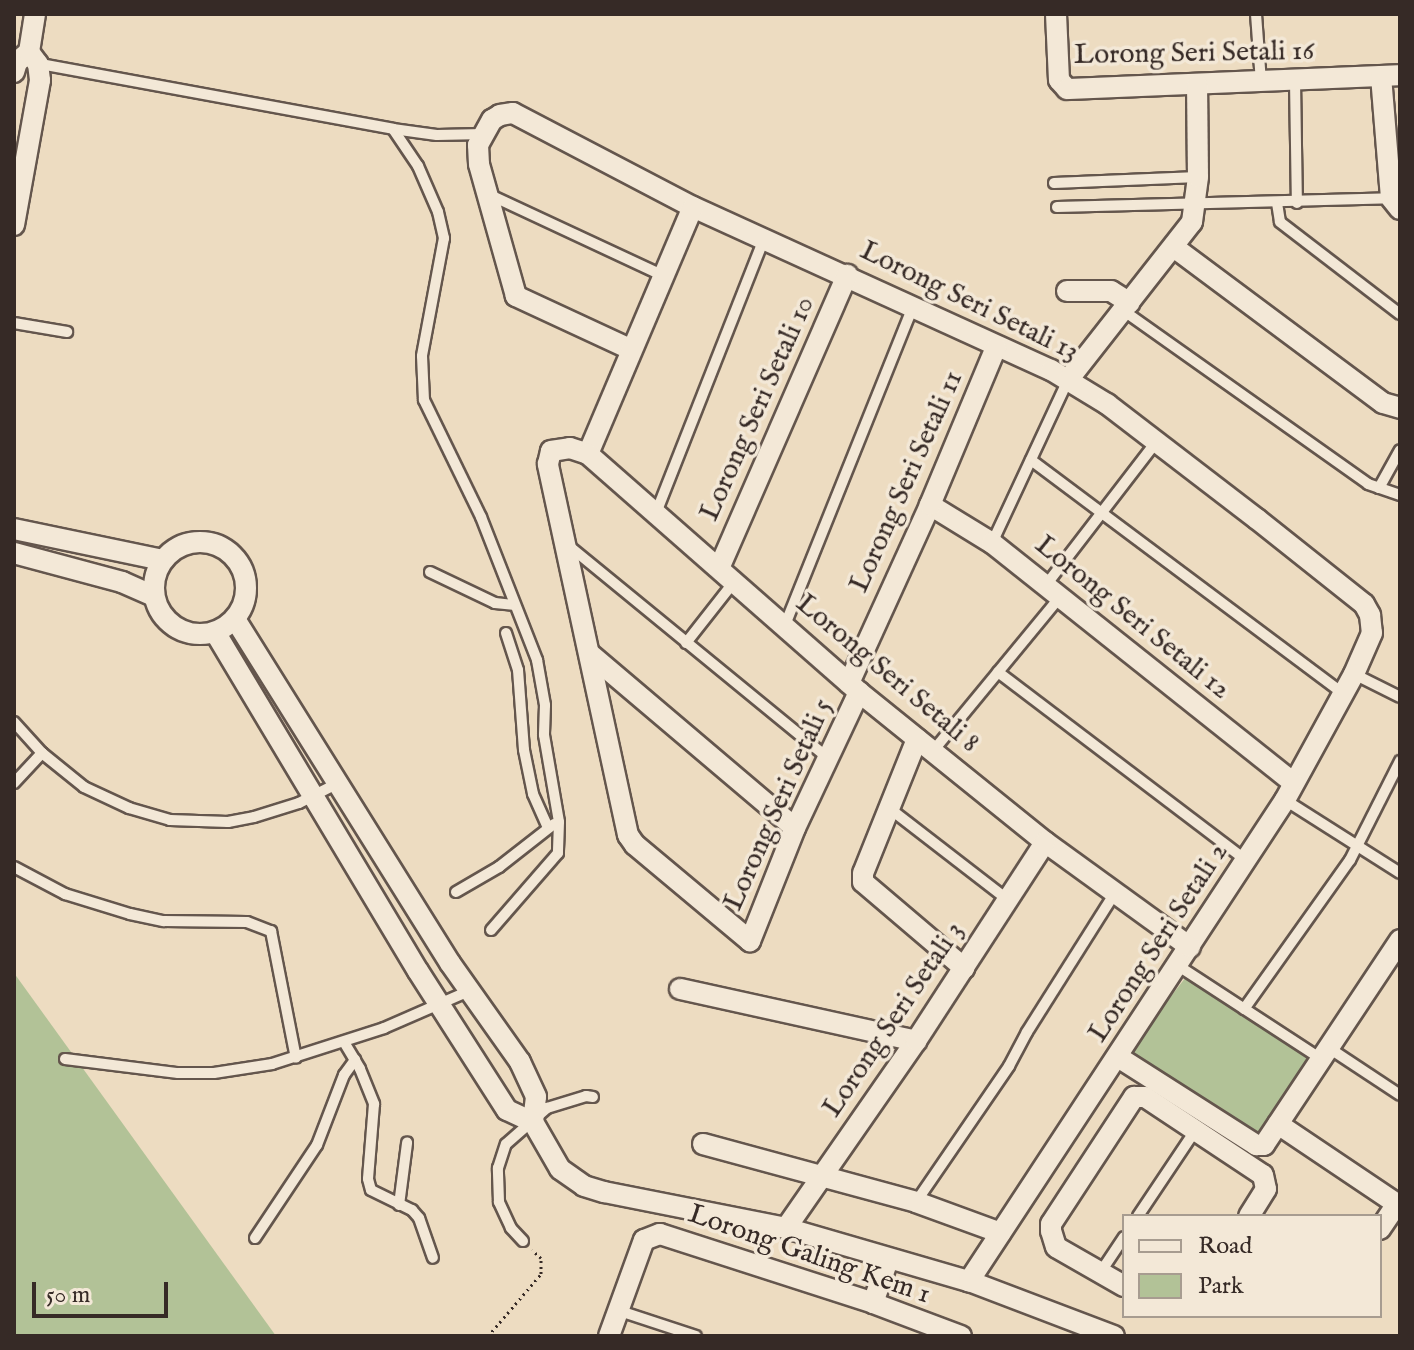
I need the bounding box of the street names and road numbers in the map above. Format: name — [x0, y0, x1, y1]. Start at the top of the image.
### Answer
street label: Lorong Seri Setali 16 — [1074, 35, 1314, 73]
street label: Lorong Seri Setali 13 — [854, 235, 1084, 369]
street label: Lorong Seri Setali 10 — [693, 292, 823, 526]
street label: Lorong Seri Setali 11 — [843, 366, 971, 598]
street label: Lorong Seri Setali 12 — [1028, 529, 1236, 707]
street label: Lorong Seri Setali 8 — [789, 588, 985, 760]
street label: Lorong Seri Setali 5 — [717, 694, 841, 916]
street label: Lorong Seri Setali 2 — [1082, 837, 1236, 1049]
street label: Lorong Seri Setali 3 — [816, 916, 972, 1124]
street label: Lorong Galing Kem 1 — [684, 1198, 934, 1312]

